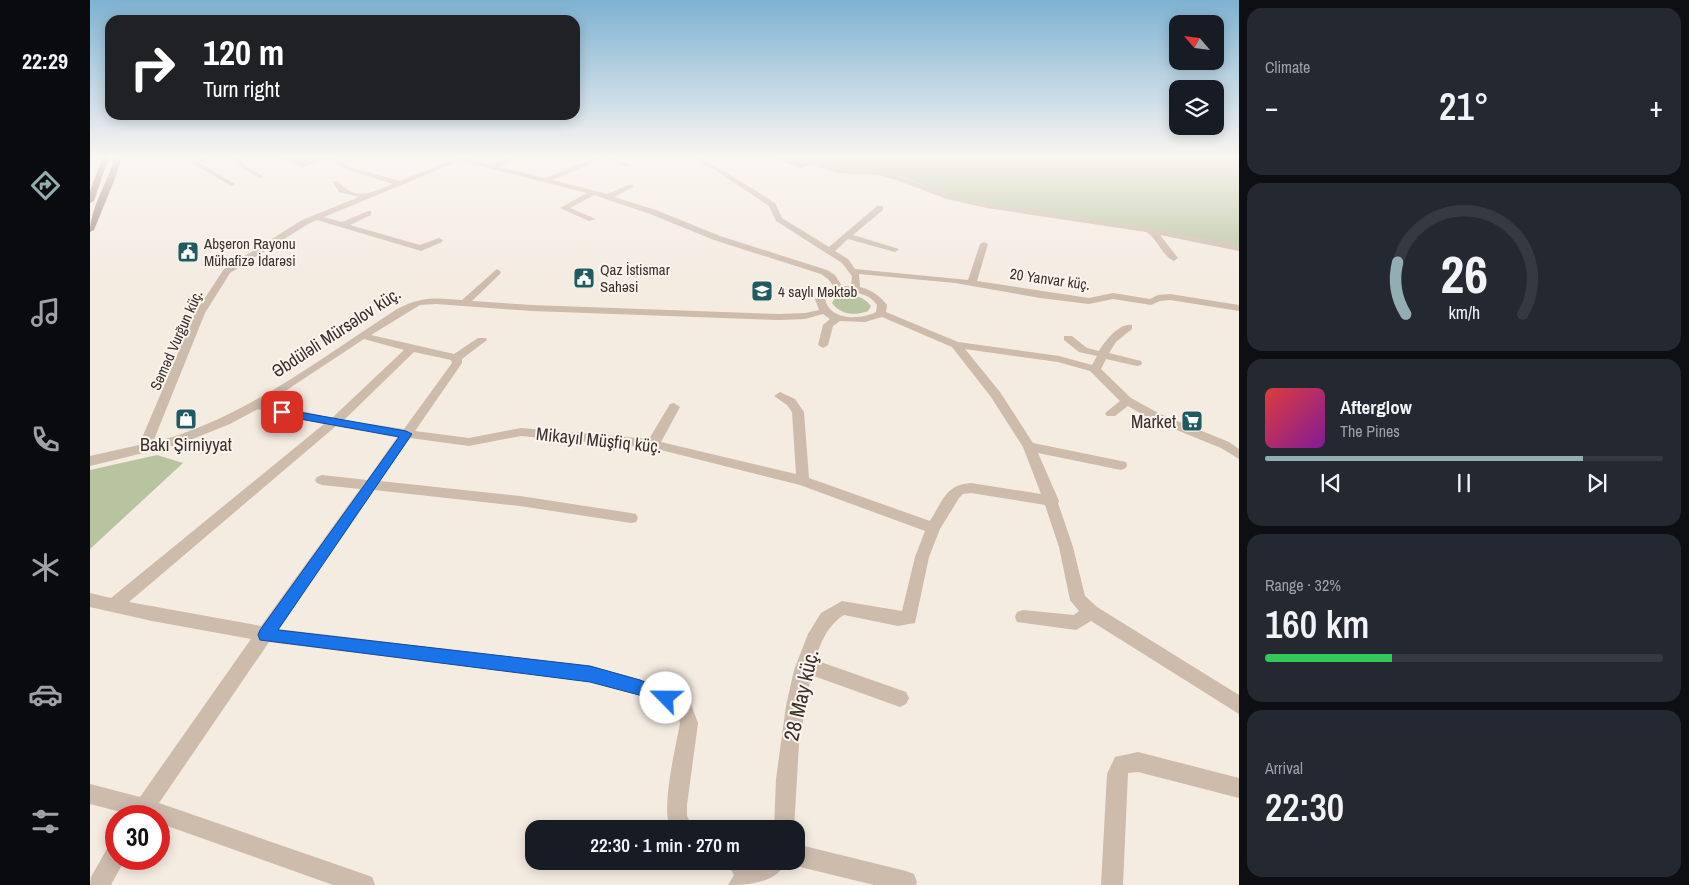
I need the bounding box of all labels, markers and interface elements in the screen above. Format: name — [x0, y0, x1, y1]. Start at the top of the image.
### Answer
north arrow — [1169, 15, 1224, 70]
map controls — [1169, 15, 1224, 135]
text: 120 m — [203, 29, 284, 76]
icon: right — [120, 35, 185, 100]
text: 22:29 — [22, 46, 68, 76]
text: Climate — [1265, 56, 1310, 78]
text: Turn right — [203, 74, 280, 104]
button: layers — [1169, 80, 1224, 135]
text: 21° — [1439, 81, 1489, 132]
text: − — [1265, 88, 1278, 126]
text: + — [1650, 88, 1663, 126]
icon: directions — [28, 168, 63, 203]
place label: Abşeron Rayonu Mühafizə İdarəsi — [203, 233, 296, 271]
text: 26 — [1440, 239, 1488, 309]
public building icon: Abşeron Rayonu Mühafizə İdarəsi — [176, 240, 200, 264]
place label: Qaz İstismar Sahəsi — [600, 259, 670, 297]
street label: 20 Yanvar küç. — [1008, 263, 1092, 295]
public building icon: Qaz İstismar Sahəsi — [572, 266, 596, 290]
school or university icon: 4 saylı Məktəb — [750, 279, 774, 303]
street label: Əbdüləli Mürsəlov küç. — [267, 281, 405, 383]
place label: 4 saylı Məktəb — [778, 281, 857, 302]
street label: Səməd Vurğun küç. — [145, 287, 207, 393]
icon: music — [28, 295, 63, 330]
text: km/h — [1448, 301, 1480, 325]
pin — [261, 391, 303, 433]
text: Afterglow — [1340, 394, 1412, 420]
icon: arrive — [268, 398, 296, 426]
shop icon: Bakı Şirniyyat — [174, 407, 198, 431]
place label: Market — [1131, 409, 1176, 434]
supermarket icon: Market — [1180, 409, 1204, 433]
text: The Pines — [1340, 420, 1400, 442]
street label: Mikayıl Müşfiq küç. — [535, 421, 663, 459]
icon: phone — [28, 422, 63, 457]
place label: Bakı Şirniyyat — [140, 432, 232, 457]
icon: previous — [1317, 469, 1345, 497]
icon: pause — [1450, 469, 1478, 497]
icon: next — [1583, 469, 1611, 497]
icon: climate — [28, 550, 63, 585]
text: Range · 32% — [1265, 574, 1341, 596]
text: 160 km — [1265, 599, 1369, 650]
street label: 28 May küç. — [776, 647, 826, 743]
position arrow — [639, 671, 691, 723]
icon: car — [28, 677, 63, 712]
text: Arrival — [1265, 757, 1303, 779]
text: 22:30 — [1265, 782, 1344, 833]
icon: filters — [28, 804, 63, 839]
speed limit sign: 30 — [105, 805, 170, 870]
text: 22:30 · 1 min · 270 m — [590, 832, 740, 858]

